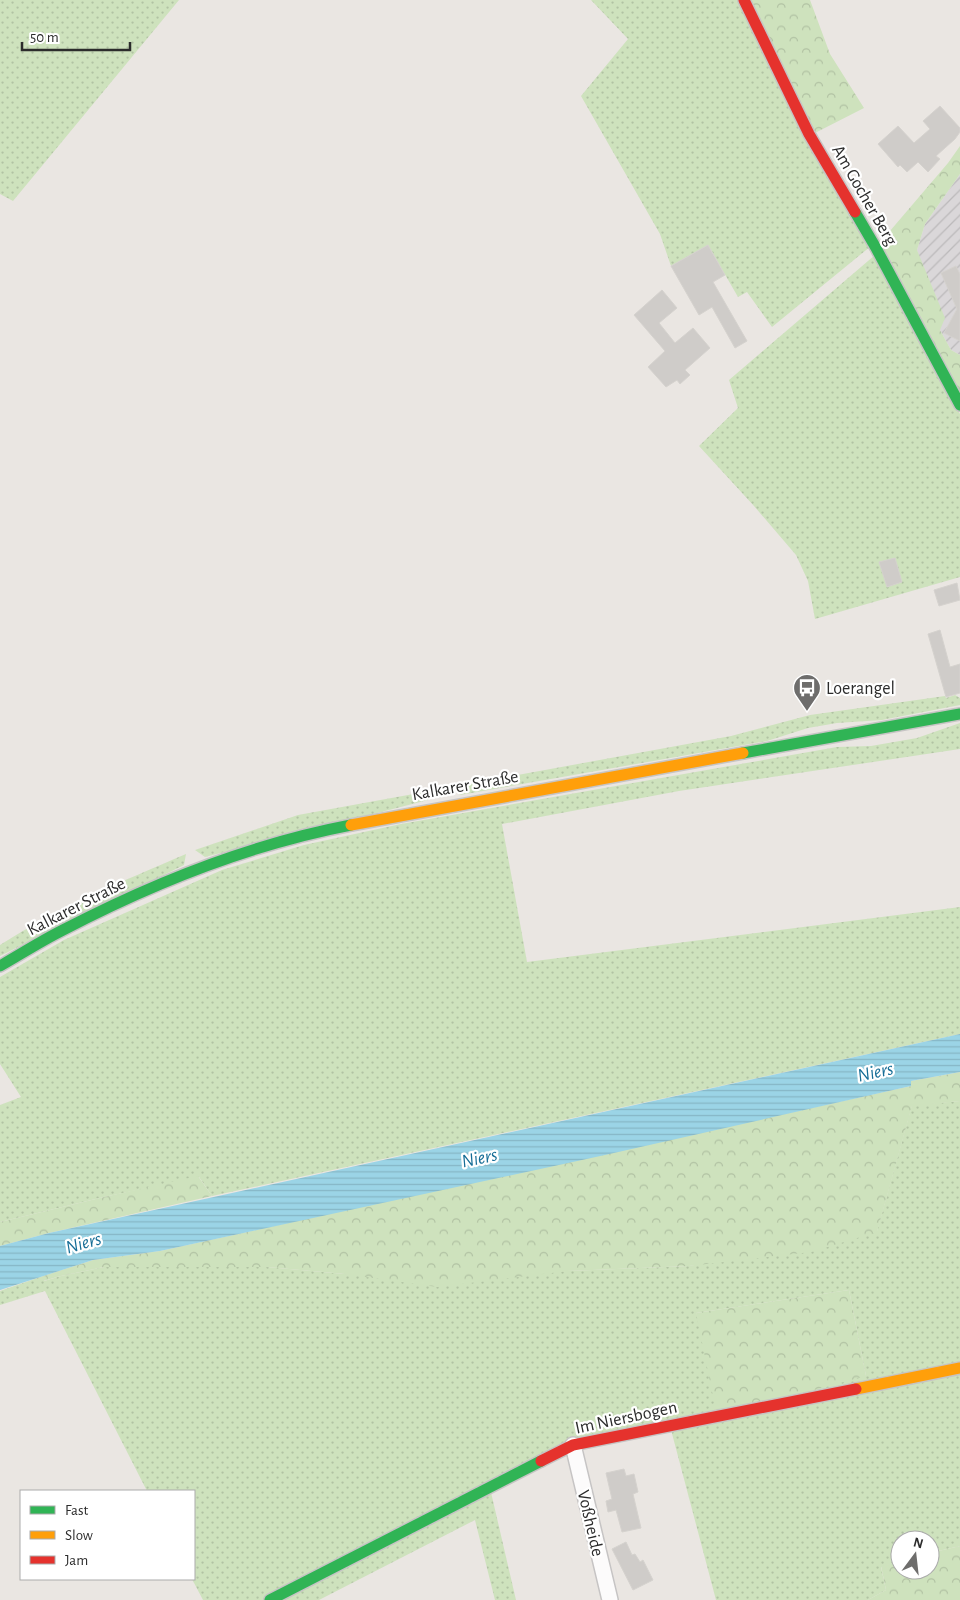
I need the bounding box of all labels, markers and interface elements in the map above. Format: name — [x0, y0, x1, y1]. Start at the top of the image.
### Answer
scale bar — [22, 20, 130, 52]
text: 50 m — [30, 30, 59, 45]
street label: Am Gocher Berg — [828, 142, 900, 249]
bus stop icon: Loerangel — [792, 673, 822, 712]
place label: Loerangel — [826, 680, 895, 698]
street label: Kalkarer Straße — [411, 768, 520, 804]
street label: Kalkarer Straße — [24, 874, 129, 939]
water label: Niers — [856, 1059, 895, 1086]
water label: Niers — [460, 1145, 499, 1171]
water label: Niers — [64, 1229, 103, 1258]
street label: Im Niersbogen — [574, 1398, 679, 1438]
street label: Voßheide — [574, 1488, 606, 1558]
legend — [20, 1490, 195, 1580]
text: Fast — [65, 1503, 89, 1518]
text: Slow — [65, 1528, 93, 1543]
north arrow — [890, 1530, 940, 1580]
text: N — [912, 1535, 925, 1551]
text: Jam — [65, 1553, 88, 1568]

